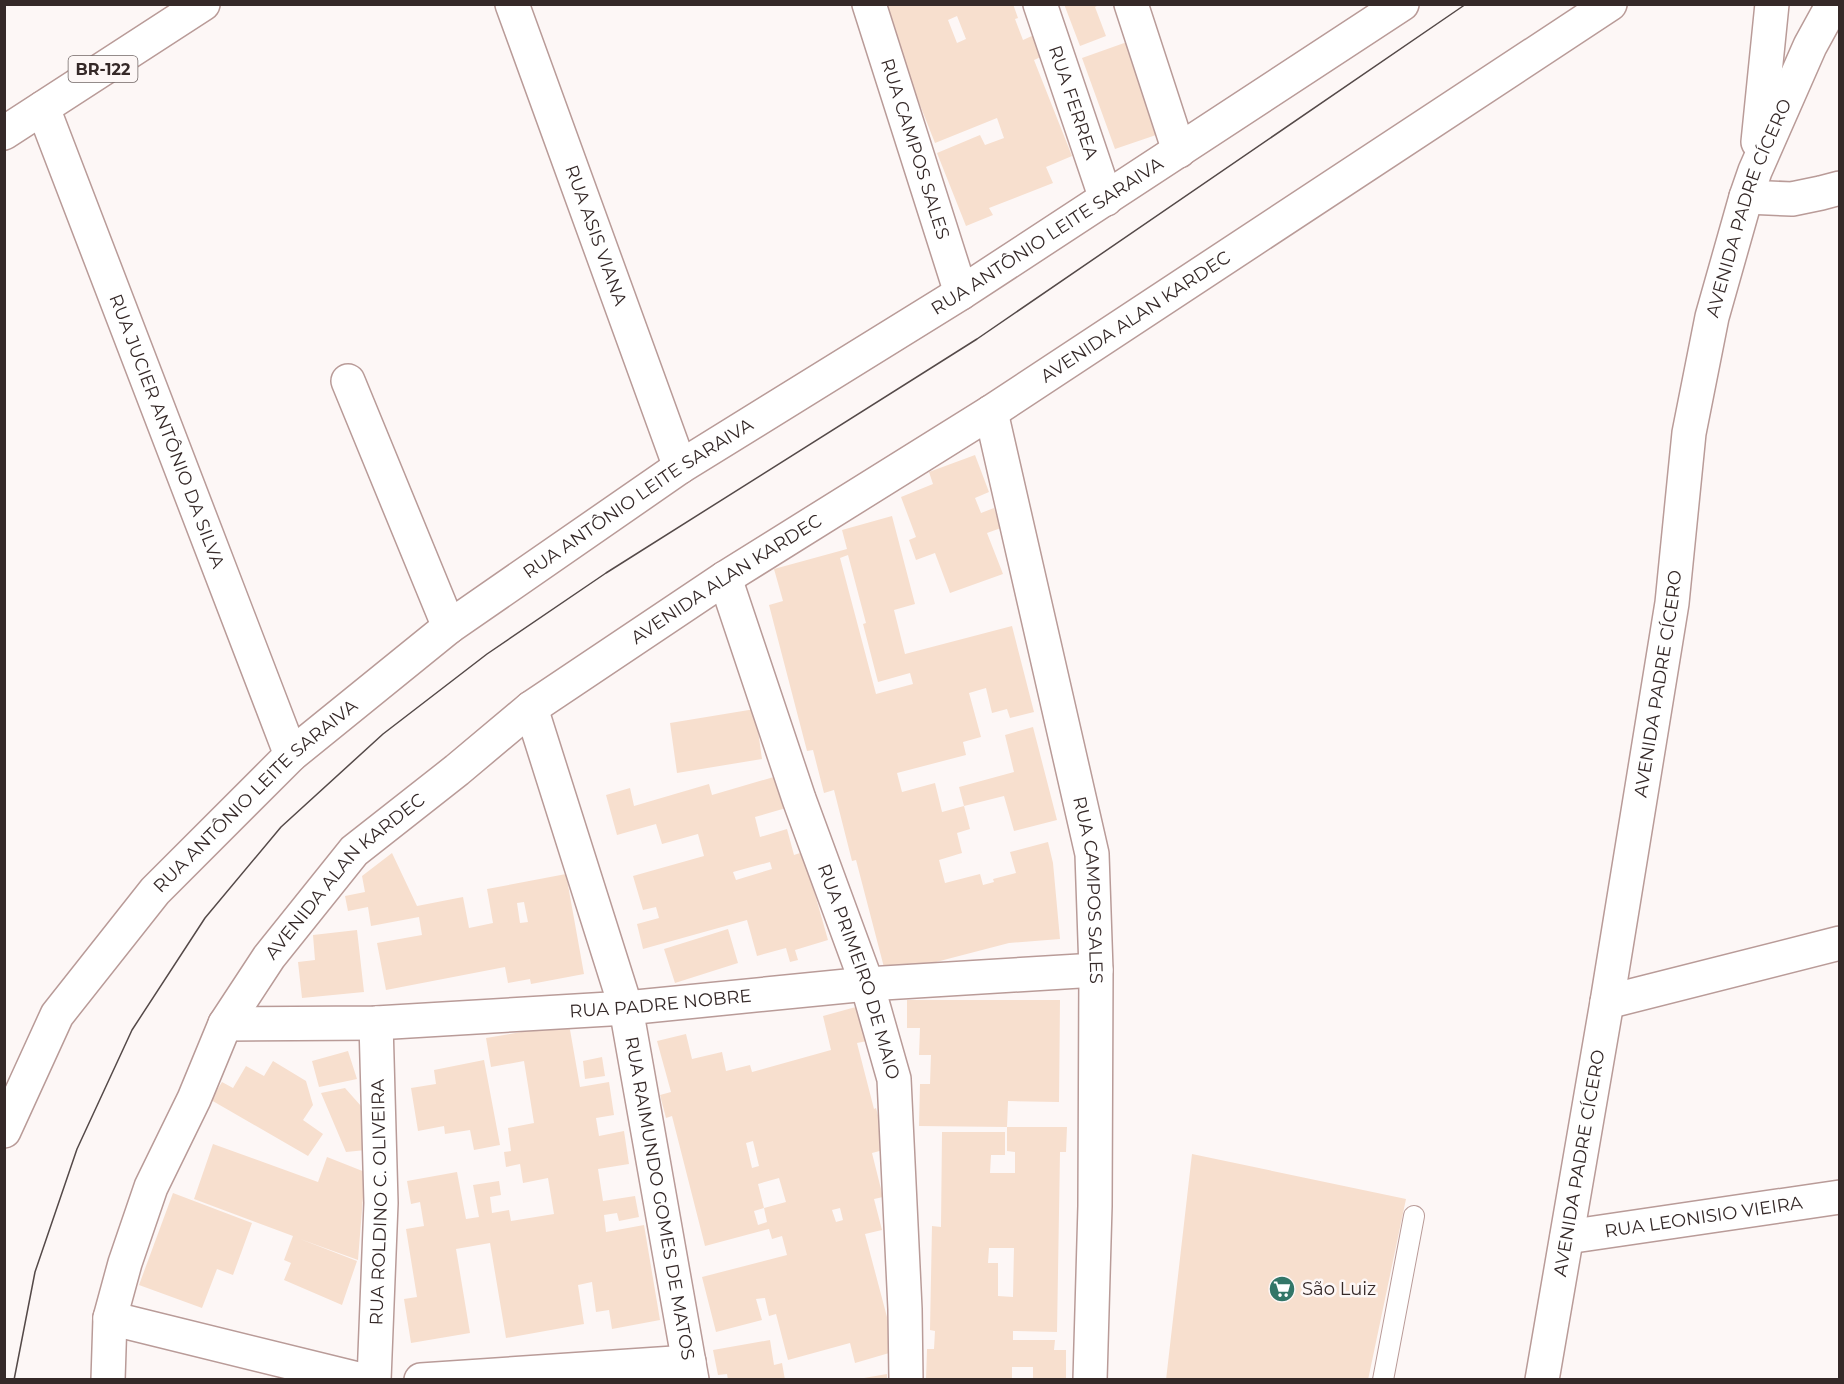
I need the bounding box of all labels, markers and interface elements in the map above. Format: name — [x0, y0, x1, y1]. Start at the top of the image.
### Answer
street label: RUA FERREA — [1044, 43, 1103, 163]
road number: BR-122 — [68, 56, 138, 82]
street label: RUA CAMPOS SALES — [876, 56, 954, 242]
street label: AVENIDA PADRE CÍCERO — [1701, 95, 1796, 320]
street label: RUA ANTÔNIO LEITE SARAIVA — [927, 152, 1167, 320]
street label: RUA ASIS VIANA — [560, 162, 632, 309]
street label: AVENIDA ALAN KARDEC — [1036, 246, 1235, 387]
street label: RUA JUCIER ANTÔNIO DA SILVA — [104, 291, 229, 571]
street label: RUA ANTÔNIO LEITE SARAIVA — [519, 413, 757, 583]
street label: AVENIDA ALAN KARDEC — [627, 509, 826, 649]
street label: AVENIDA PADRE CÍCERO — [1630, 569, 1686, 799]
street label: RUA ANTÔNIO LEITE SARAIVA — [149, 695, 362, 897]
street label: AVENIDA ALAN KARDEC — [260, 789, 429, 964]
street label: RUA CAMPOS SALES — [1068, 794, 1107, 984]
street label: RUA PRIMEIRO DE MAIO — [813, 861, 905, 1082]
street label: RUA PADRE NOBRE — [569, 985, 752, 1022]
street label: RUA RAIMUNDO GOMES DE MATOS — [620, 1035, 699, 1362]
street label: AVENIDA PADRE CÍCERO — [1549, 1048, 1610, 1278]
street label: RUA ROLDINO C. OLIVEIRA — [365, 1079, 392, 1326]
street label: RUA LEONISIO VIEIRA — [1603, 1192, 1804, 1242]
supermarket icon: São Luiz — [1267, 1274, 1297, 1304]
place label: São Luiz — [1302, 1278, 1376, 1300]

